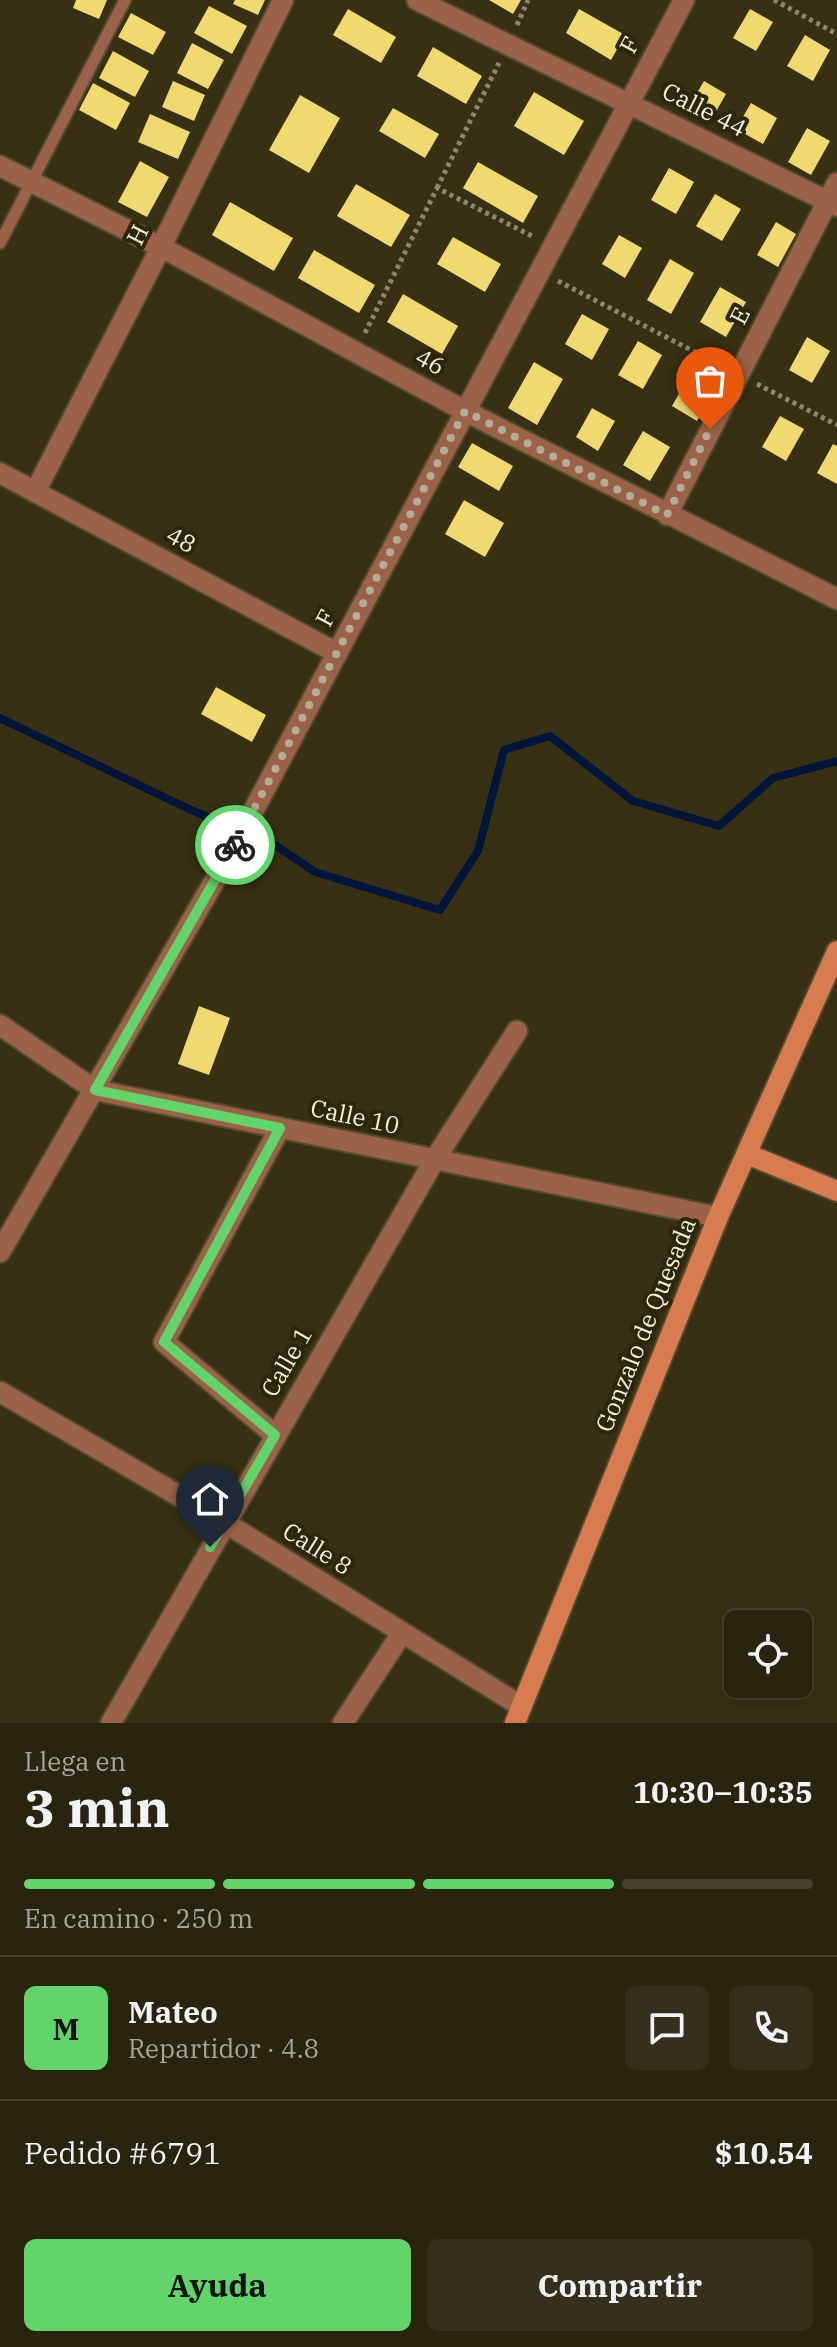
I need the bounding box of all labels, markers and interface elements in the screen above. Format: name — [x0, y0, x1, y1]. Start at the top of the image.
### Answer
street label: F — [611, 30, 647, 59]
street label: Calle 44 — [657, 74, 752, 144]
street label: H — [119, 219, 156, 250]
street label: E — [721, 301, 757, 330]
street label: 46 — [410, 340, 451, 382]
pin — [676, 347, 744, 429]
icon: bag — [688, 359, 732, 403]
street label: 48 — [161, 518, 202, 560]
street label: F — [307, 603, 343, 632]
courier — [195, 805, 275, 885]
icon: bike — [213, 823, 257, 867]
street label: Calle 10 — [308, 1091, 403, 1141]
street label: Gonzalo de Quesada — [587, 1213, 703, 1436]
street label: Calle 1 — [253, 1321, 319, 1402]
pin — [176, 1465, 244, 1547]
icon: home — [188, 1477, 232, 1521]
street label: Calle 8 — [277, 1515, 358, 1582]
map controls — [724, 1610, 812, 1698]
button: locate — [724, 1610, 812, 1698]
text: Llega en — [24, 1744, 126, 1778]
text: 10:30–10:35 — [633, 1772, 813, 1811]
text: 3 min — [24, 1774, 170, 1841]
text: En camino · 250 m — [24, 1901, 253, 1935]
button: chat — [625, 1986, 709, 2070]
button: phone — [729, 1986, 813, 2070]
text: Mateo — [128, 1992, 218, 2031]
text: M — [53, 2009, 79, 2048]
text: Repartidor · 4.8 — [128, 2031, 319, 2065]
text: Pedido #6791 — [24, 2133, 221, 2172]
text: $10.54 — [715, 2133, 813, 2172]
button: Ayuda — [24, 2239, 411, 2331]
button: Compartir — [427, 2239, 813, 2331]

